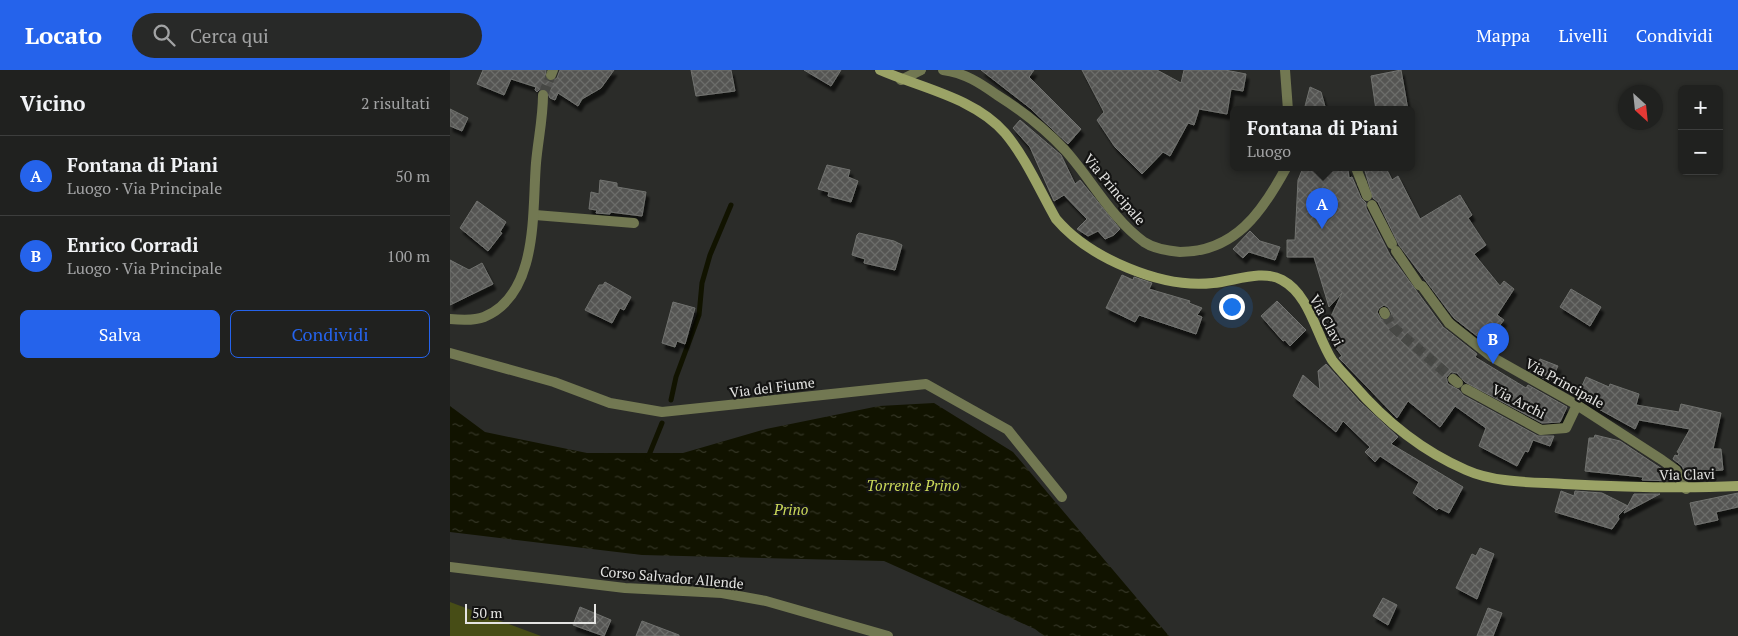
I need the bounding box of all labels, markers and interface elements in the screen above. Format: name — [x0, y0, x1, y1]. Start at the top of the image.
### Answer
search box — [132, 13, 482, 58]
text: Locato — [25, 19, 102, 51]
icon: search — [150, 21, 178, 49]
text: Cerca qui — [190, 23, 269, 48]
text: Mappa — [1476, 23, 1530, 47]
text: Livelli — [1558, 23, 1608, 47]
text: Condividi — [1636, 23, 1713, 47]
north arrow — [1618, 85, 1663, 130]
map controls — [1678, 85, 1723, 175]
button: + — [1678, 85, 1723, 130]
text: Vicino — [20, 89, 86, 117]
text: 2 risultati — [361, 92, 430, 114]
popup — [1230, 106, 1415, 171]
text: Fontana di Piani — [1247, 115, 1398, 140]
button: − — [1678, 130, 1723, 175]
text: Luogo — [1247, 140, 1291, 162]
street label: Via Principale — [1080, 149, 1150, 229]
text: Fontana di Piani — [67, 152, 218, 177]
text: A — [30, 165, 42, 187]
text: 50 m — [395, 165, 430, 187]
text: Luogo · Via Principale — [67, 177, 222, 199]
pin: A — [1306, 188, 1338, 229]
text: Enrico Corradi — [67, 232, 198, 257]
text: B — [31, 245, 41, 267]
text: 100 m — [387, 245, 430, 267]
text: Luogo · Via Principale — [67, 257, 222, 279]
street label: Via Clavi — [1305, 291, 1349, 349]
your location — [1219, 294, 1245, 320]
button: Salva — [20, 310, 220, 358]
button: Condividi — [230, 310, 430, 358]
pin: B — [1477, 323, 1509, 364]
street label: Via Principale — [1522, 353, 1608, 413]
street label: Via del Fiume — [728, 372, 816, 402]
street label: Via Archi — [1489, 379, 1549, 423]
street label: Via Clavi — [1659, 464, 1715, 484]
water label: Torrente Prino — [866, 475, 960, 495]
water label: Prino — [773, 499, 809, 519]
street label: Corso Salvador Allende — [599, 561, 745, 593]
scale bar — [465, 601, 596, 624]
text: 50 m — [472, 603, 502, 622]

